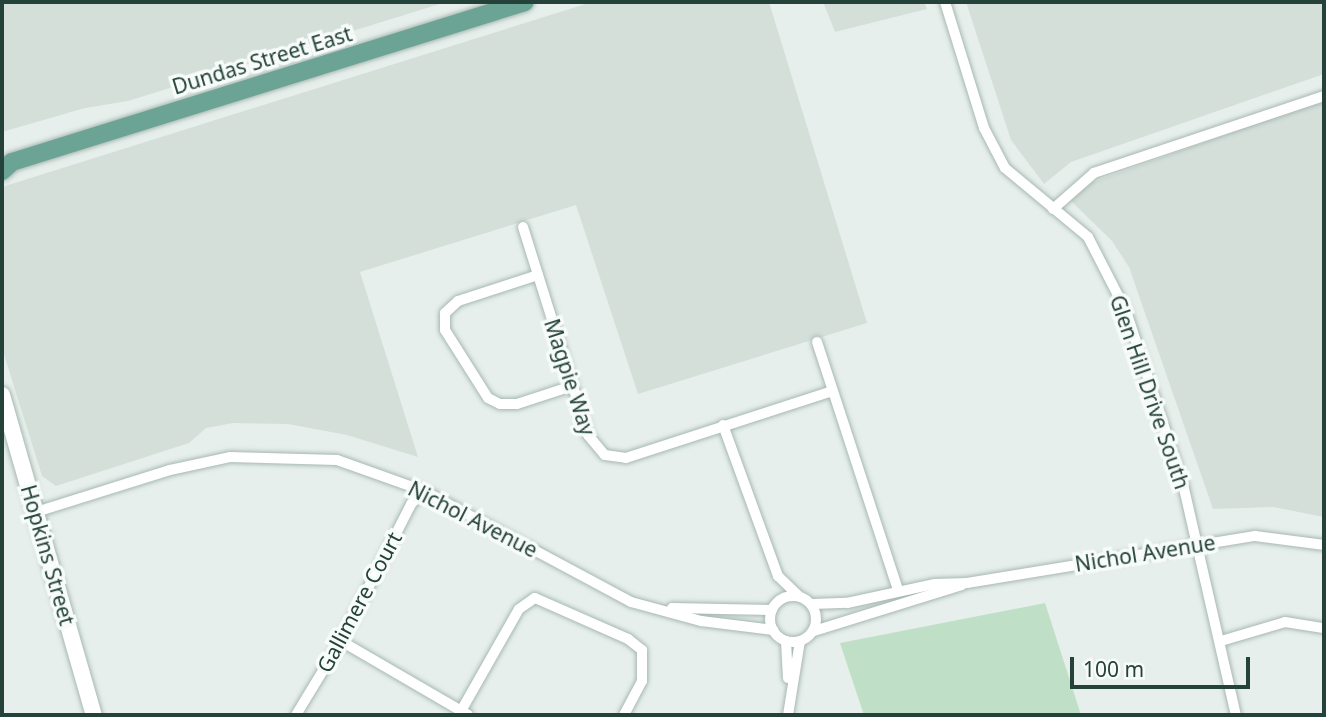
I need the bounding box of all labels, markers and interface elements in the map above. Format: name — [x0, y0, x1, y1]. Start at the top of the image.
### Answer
street label: Dundas Street East — [169, 21, 355, 99]
street label: Glen Hill Drive South — [1105, 292, 1195, 492]
street label: Magpie Way — [539, 316, 601, 438]
street label: Nichol Avenue — [404, 476, 542, 562]
street label: Hopkins Street — [16, 482, 80, 628]
street label: Gallimere Court — [311, 527, 407, 677]
street label: Nichol Avenue — [1073, 529, 1217, 577]
scale bar — [1074, 644, 1254, 688]
text: 100 m — [1083, 655, 1144, 683]

